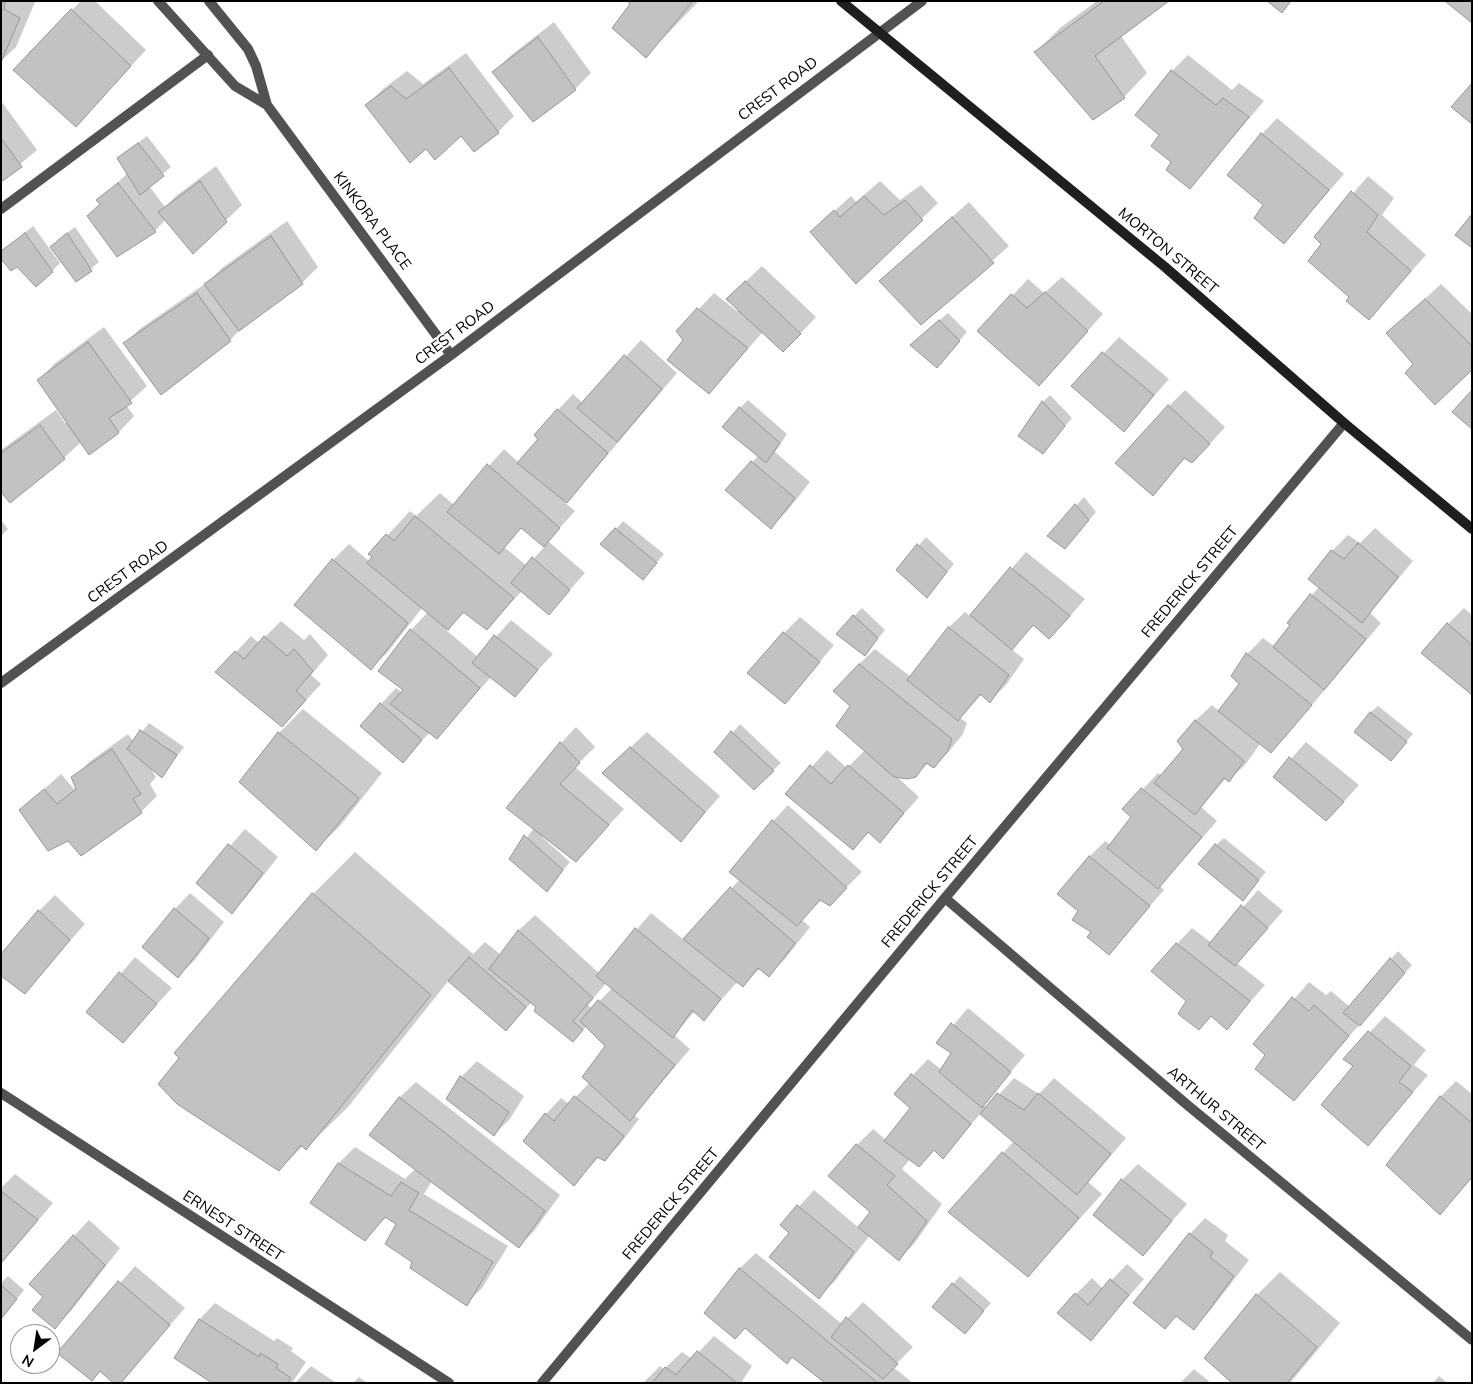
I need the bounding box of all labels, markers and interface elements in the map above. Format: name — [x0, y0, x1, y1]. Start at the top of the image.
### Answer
street label: CREST ROAD — [735, 53, 821, 125]
street label: KINKORA PLACE — [329, 168, 415, 274]
street label: MORTON STREET — [1114, 204, 1222, 298]
street label: CREST ROAD — [412, 297, 498, 369]
street label: FREDERICK STREET — [1138, 522, 1242, 642]
street label: CREST ROAD — [84, 537, 172, 607]
street label: FREDERICK STREET — [878, 832, 982, 952]
street label: ARTHUR STREET — [1163, 1063, 1269, 1155]
street label: FREDERICK STREET — [619, 1144, 723, 1264]
street label: ERNEST STREET — [179, 1187, 287, 1265]
north arrow — [10, 1324, 60, 1374]
text: N — [19, 1351, 37, 1371]

